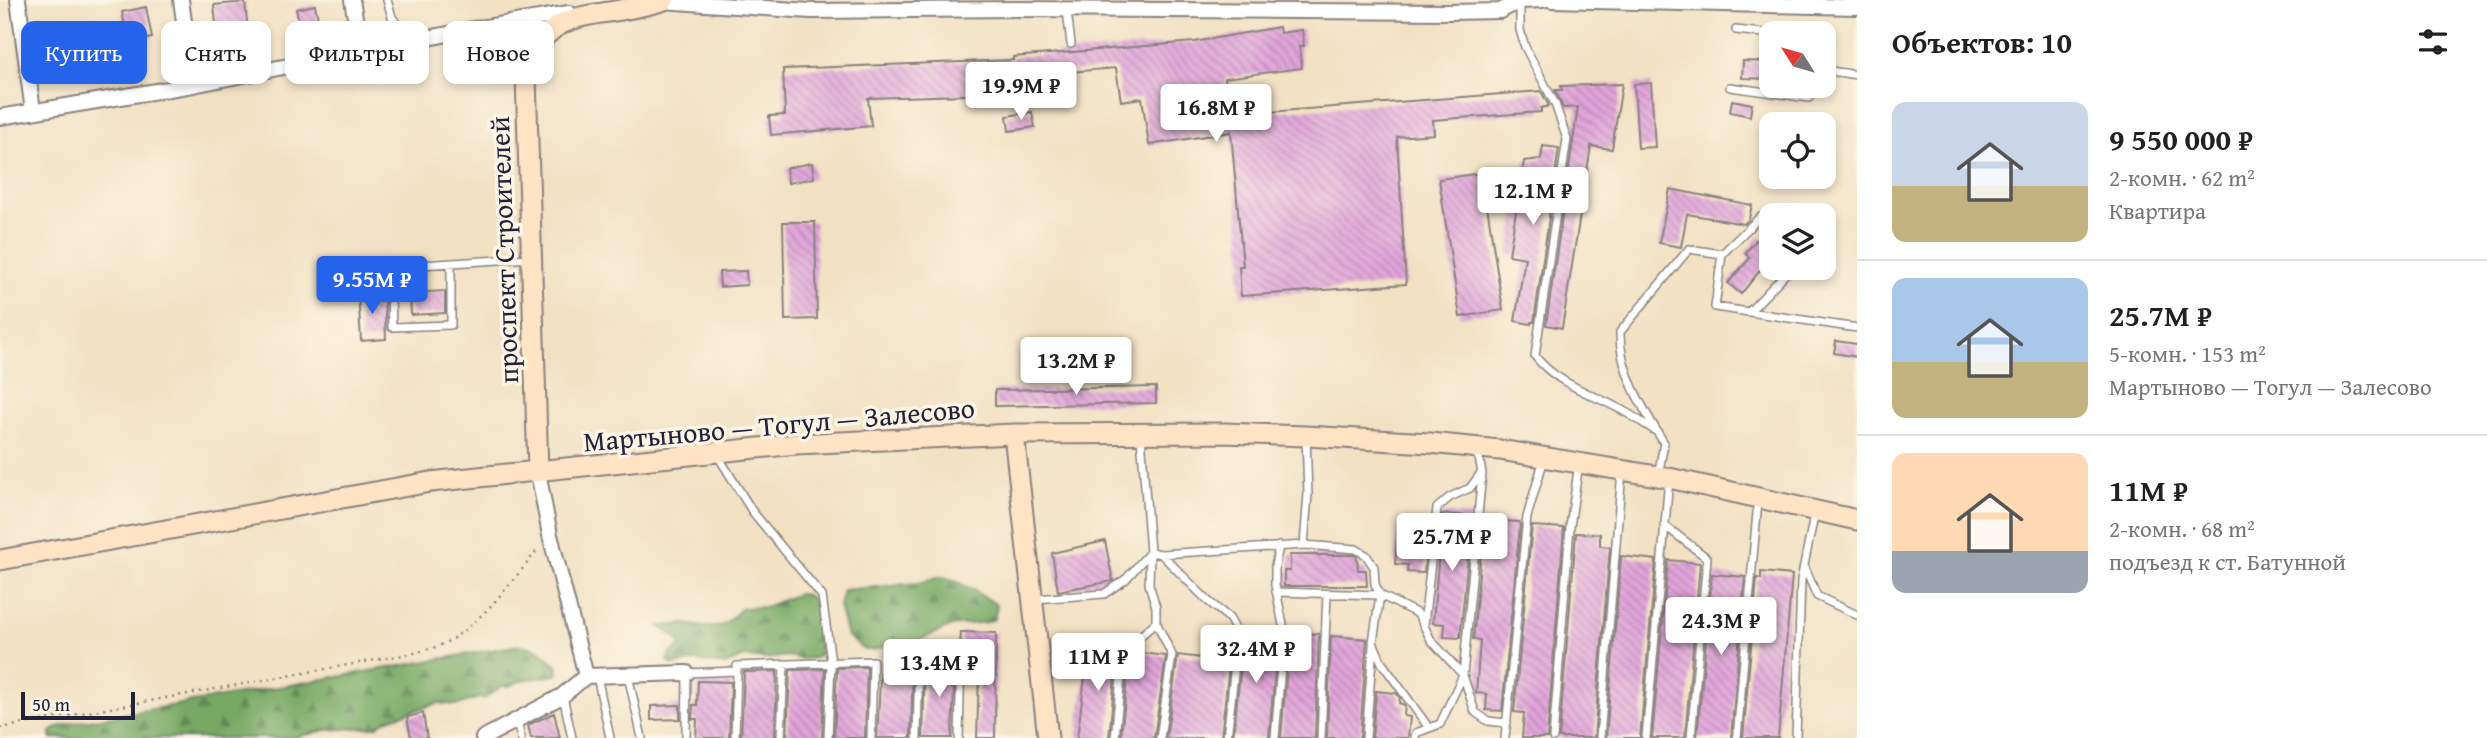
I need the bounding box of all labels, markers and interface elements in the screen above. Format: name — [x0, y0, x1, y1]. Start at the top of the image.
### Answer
text: Объектов: 10 — [1892, 20, 2072, 64]
chip: Купить — [21, 21, 147, 84]
chip: Снять — [161, 21, 271, 84]
chip: Фильтры — [285, 21, 429, 84]
chip: Новое — [443, 21, 554, 84]
north arrow — [1759, 21, 1836, 98]
map controls — [1759, 21, 1836, 280]
icon: filters — [2414, 23, 2452, 61]
pin: 19.9M ₽ — [956, 62, 1086, 122]
text: 19.9M ₽ — [981, 68, 1061, 101]
pin: 16.8M ₽ — [1151, 85, 1281, 144]
text: 16.8M ₽ — [1176, 90, 1256, 123]
button: locate — [1759, 112, 1836, 189]
street label: проспект Строителей — [478, 116, 528, 384]
text: 9 550 000 ₽ — [2109, 117, 2253, 161]
icon: home — [1948, 130, 2032, 214]
text: 2-комн. · 62 m² — [2109, 161, 2255, 194]
pin: 12.1M ₽ — [1468, 168, 1598, 227]
text: 12.1M ₽ — [1493, 173, 1573, 206]
text: Квартира — [2109, 194, 2206, 227]
button: layers — [1759, 203, 1836, 280]
pin: 9.55M ₽ — [307, 256, 437, 316]
text: 9.55M ₽ — [332, 262, 412, 295]
text: 25.7M ₽ — [2109, 293, 2212, 337]
icon: home — [1948, 306, 2032, 390]
text: 5-комн. · 153 m² — [2109, 337, 2266, 370]
pin: 13.2M ₽ — [1011, 338, 1141, 397]
text: 13.2M ₽ — [1036, 343, 1116, 376]
text: Мартыново — Тогул — Залесово — [2109, 370, 2432, 403]
street label: Мартыново — Тогул — Залесово — [582, 386, 976, 462]
text: 11M ₽ — [2109, 468, 2188, 512]
icon: home — [1948, 481, 2032, 565]
text: 2-комн. · 68 m² — [2109, 512, 2255, 545]
pin: 25.7M ₽ — [1387, 514, 1517, 573]
text: 25.7M ₽ — [1412, 519, 1492, 552]
text: подъезд к ст. Батунной — [2109, 545, 2346, 578]
pin: 24.3M ₽ — [1656, 598, 1786, 657]
text: 24.3M ₽ — [1681, 603, 1761, 636]
pin: 32.4M ₽ — [1191, 626, 1321, 685]
text: 32.4M ₽ — [1216, 631, 1296, 664]
pin: 11M ₽ — [1049, 634, 1147, 693]
text: 11M ₽ — [1068, 639, 1128, 672]
pin: 13.4M ₽ — [874, 640, 1004, 699]
text: 13.4M ₽ — [899, 645, 979, 678]
scale bar — [21, 689, 135, 721]
text: 50 m — [32, 690, 70, 718]

